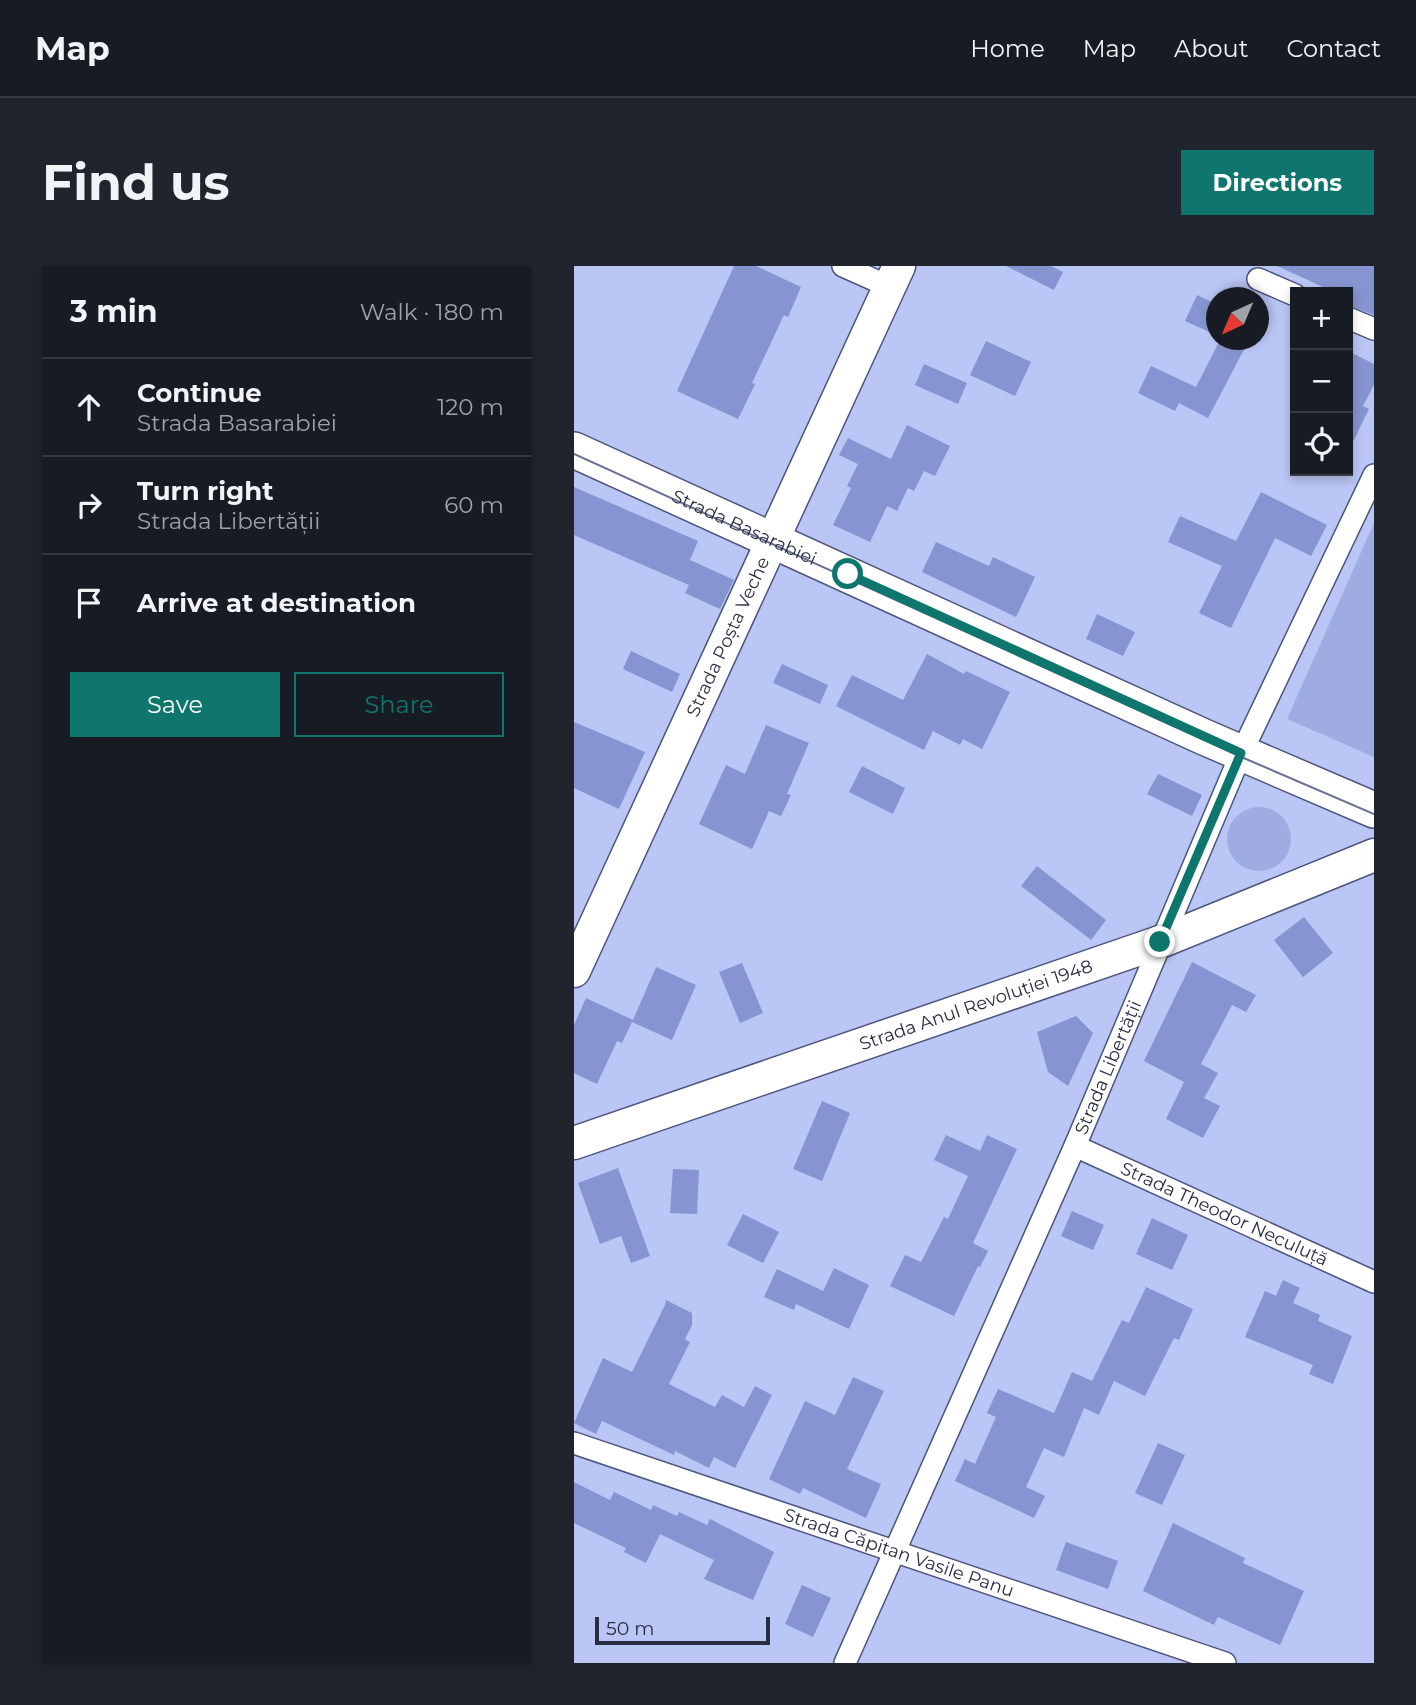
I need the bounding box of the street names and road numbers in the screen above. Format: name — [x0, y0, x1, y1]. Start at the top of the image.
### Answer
street label: Strada Basarabiei — [668, 485, 820, 570]
street label: Strada Poșta Veche — [682, 553, 774, 720]
street label: Strada Anul Revoluției 1948 — [857, 955, 1095, 1055]
street label: Strada Libertății — [1070, 997, 1146, 1138]
street label: Strada Theodor Neculuță — [1117, 1157, 1331, 1271]
street label: Strada Căpitan Vasile Panu — [781, 1504, 1017, 1602]

